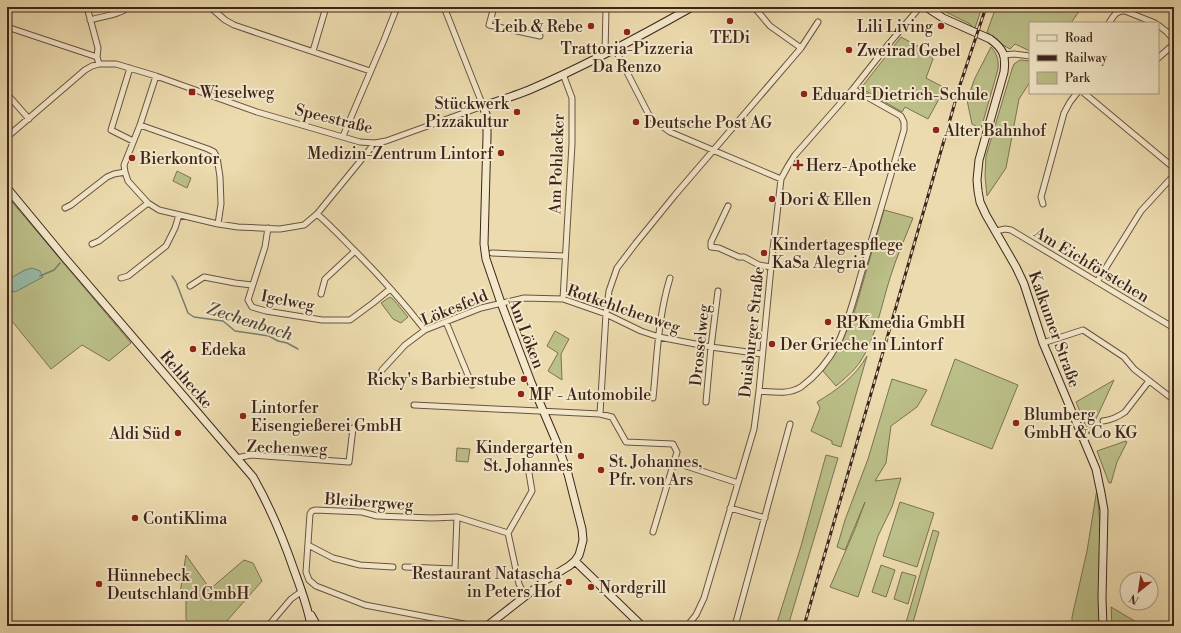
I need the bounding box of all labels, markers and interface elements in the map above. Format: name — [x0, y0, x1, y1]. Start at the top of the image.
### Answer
marker: TEDi — [725, 16, 735, 26]
place label: Leib & Rebe — [494, 17, 583, 37]
place label: Lili Living — [857, 17, 934, 37]
marker: Leib & Rebe — [586, 21, 596, 31]
marker: Lili Living — [936, 21, 946, 31]
legend — [1029, 22, 1159, 94]
marker: Trattoria-Pizzeria Da Renzo — [622, 27, 632, 37]
place label: TEDi — [710, 28, 750, 48]
text: Road — [1065, 31, 1093, 46]
place label: Trattoria-Pizzeria Da Renzo — [561, 39, 694, 77]
place label: Zweirad Gebel — [857, 41, 961, 61]
marker: Zweirad Gebel — [844, 45, 854, 55]
text: Railway — [1065, 51, 1107, 66]
text: Park — [1065, 71, 1091, 86]
place label: Wieselweg — [199, 83, 275, 103]
place label: Eduard-Dietrich-Schule — [812, 85, 988, 105]
marker: Wieselweg — [187, 87, 197, 97]
marker: Eduard-Dietrich-Schule — [799, 89, 809, 99]
place label: Stückwerk Pizzakultur — [425, 94, 511, 132]
street label: Speestraße — [293, 100, 375, 138]
marker: Stückwerk Pizzakultur — [512, 107, 522, 117]
street label: Am Pohlacker — [545, 113, 569, 216]
place label: Deutsche Post AG — [644, 113, 772, 133]
marker: Deutsche Post AG — [631, 117, 641, 127]
place label: Alter Bahnhof — [943, 121, 1047, 141]
marker: Alter Bahnhof — [931, 125, 941, 135]
place label: Medizin-Zentrum Lintorf — [307, 144, 494, 164]
marker: Medizin-Zentrum Lintorf — [496, 148, 506, 158]
place label: Bierkontor — [139, 149, 219, 169]
marker: Bierkontor — [127, 153, 137, 163]
place label: Herz-Apotheke — [806, 156, 917, 176]
marker: Herz-Apotheke — [793, 160, 803, 170]
place label: Dori & Ellen — [780, 190, 872, 210]
marker: Dori & Ellen — [767, 194, 777, 204]
street label: Am Eichförstchen — [1029, 222, 1153, 307]
place label: Kindertagespflege KaSa Alegria — [772, 235, 903, 273]
marker: Kindertagespflege KaSa Alegria — [759, 248, 769, 258]
street label: Duisburger Straße — [735, 265, 769, 399]
street label: Kalkumer Straße — [1024, 268, 1084, 390]
street label: Rotkehlchenweg — [564, 280, 684, 338]
street label: Lökesfeld — [418, 285, 491, 330]
street label: Igelweg — [259, 286, 317, 316]
street label: Am Löken — [503, 294, 549, 372]
water label: Zechenbach — [204, 298, 296, 346]
street label: Drosselweg — [686, 302, 714, 387]
place label: RPKmedia GmbH — [836, 313, 965, 333]
marker: RPKmedia GmbH — [823, 317, 833, 327]
place label: Der Grieche in Lintorf — [780, 335, 944, 355]
marker: Der Grieche in Lintorf — [767, 339, 777, 349]
place label: Edeka — [201, 340, 247, 360]
marker: Edeka — [188, 344, 198, 354]
street label: Rehhecke — [156, 346, 217, 413]
place label: Ricky's Barbierstube — [367, 370, 516, 390]
marker: Ricky's Barbierstube — [519, 374, 529, 384]
place label: MF - Automobile — [529, 385, 651, 405]
marker: MF - Automobile — [516, 389, 526, 399]
place label: Lintorfer Eisengießerei GmbH — [251, 398, 402, 436]
place label: Blumberg GmbH & Co KG — [1023, 405, 1138, 443]
marker: Lintorfer Eisengießerei GmbH — [238, 411, 248, 421]
marker: Blumberg GmbH & Co KG — [1011, 418, 1021, 428]
place label: Aldi Süd — [108, 424, 170, 444]
marker: Aldi Süd — [173, 428, 183, 438]
street label: Zechenweg — [246, 437, 328, 459]
place label: Kindergarten St. Johannes — [476, 438, 573, 476]
marker: Kindergarten St. Johannes — [576, 451, 586, 461]
place label: St. Johannes, Pfr. von Ars — [609, 452, 702, 490]
marker: St. Johannes, Pfr. von Ars — [596, 465, 606, 475]
street label: Bleibergweg — [323, 489, 415, 515]
place label: ContiKlima — [143, 509, 228, 529]
marker: ContiKlima — [130, 513, 140, 523]
place label: Restaurant Natascha in Peters Hof — [412, 564, 562, 602]
place label: Hünnebeck Deutschland GmbH — [107, 566, 249, 604]
north arrow — [1119, 571, 1159, 611]
marker: Restaurant Natascha in Peters Hof — [564, 577, 574, 587]
place label: Nordgrill — [599, 578, 666, 598]
marker: Hünnebeck Deutschland GmbH — [94, 579, 104, 589]
marker: Nordgrill — [586, 582, 596, 592]
text: N — [1127, 590, 1142, 607]

